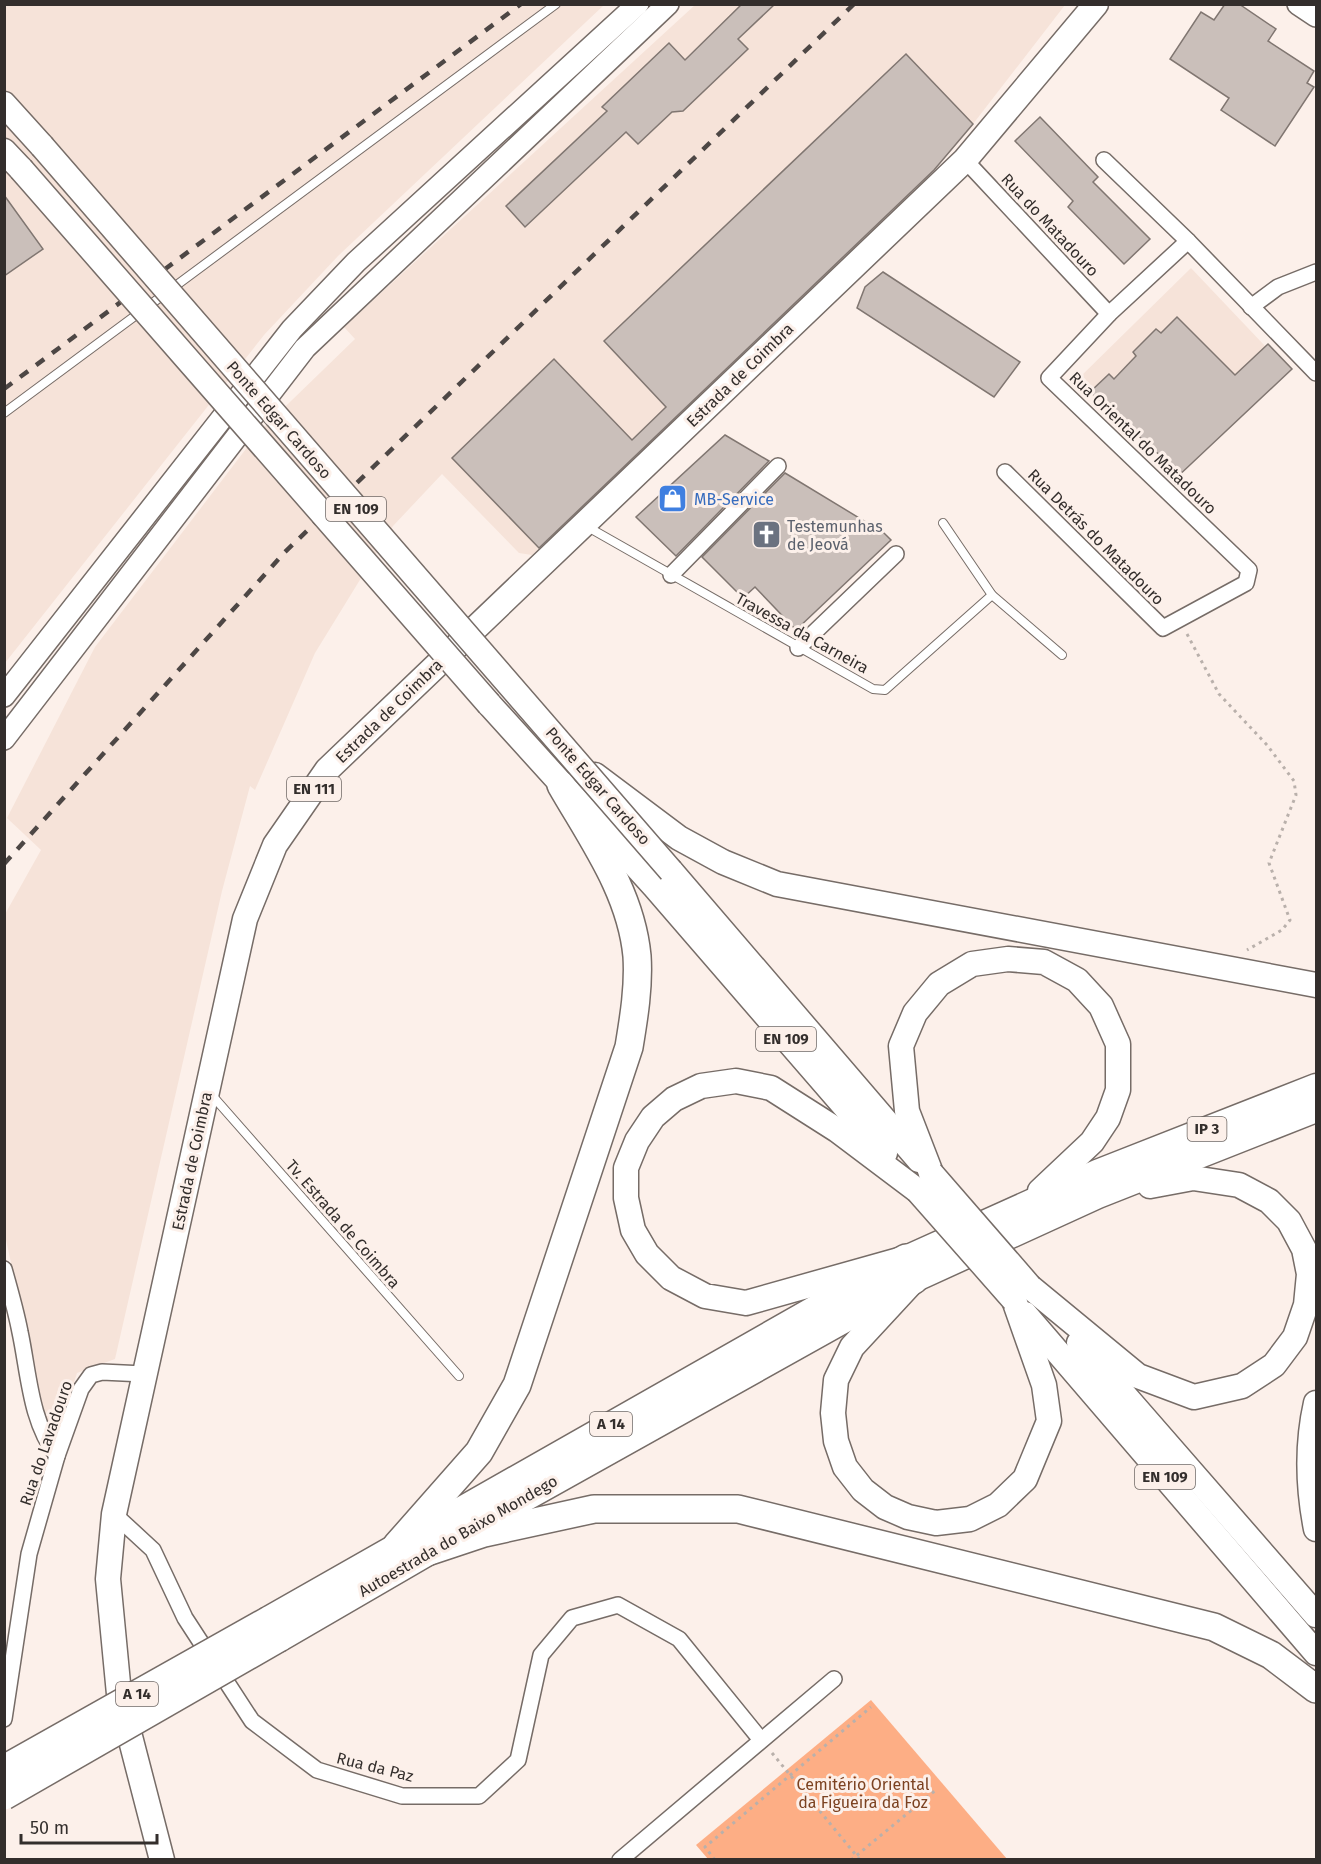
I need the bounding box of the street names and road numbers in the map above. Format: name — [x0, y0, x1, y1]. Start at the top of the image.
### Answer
street label: Rua do Matadouro — [997, 170, 1103, 280]
street label: Estrada de Coimbra — [683, 319, 797, 431]
street label: Ponte Edgar Cardoso — [223, 357, 335, 483]
street label: Rua Oriental do Matadouro — [1066, 368, 1220, 518]
street label: Rua Detrás do Matadouro — [1024, 465, 1168, 609]
road number: EN 109 — [326, 497, 386, 521]
street label: Travessa da Carneira — [732, 589, 872, 677]
street label: Estrada de Coimbra — [332, 655, 446, 767]
street label: Ponte Edgar Cardoso — [542, 723, 654, 849]
road number: EN 111 — [287, 777, 341, 801]
road number: EN 109 — [756, 1027, 816, 1051]
street label: Estrada de Coimbra — [168, 1090, 216, 1232]
road number: IP 3 — [1188, 1117, 1226, 1141]
street label: Tv. Estrada de Coimbra — [282, 1156, 404, 1292]
street label: Rua do Lavadouro — [16, 1378, 76, 1508]
road number: A 14 — [590, 1412, 632, 1436]
road number: EN 109 — [1135, 1465, 1195, 1489]
street label: Autoestrada do Baixo Mondego — [355, 1471, 561, 1601]
road number: A 14 — [116, 1682, 158, 1706]
street label: Rua da Paz — [335, 1748, 415, 1786]

